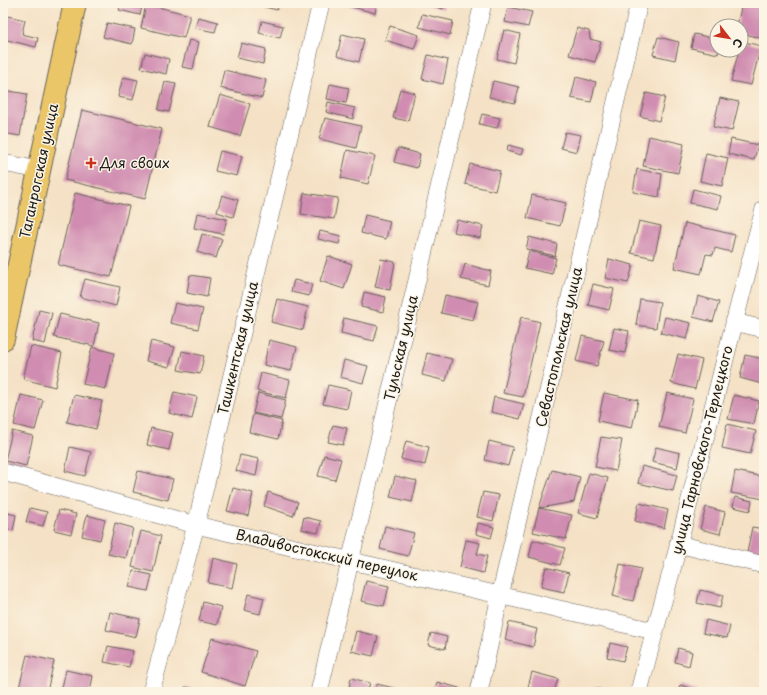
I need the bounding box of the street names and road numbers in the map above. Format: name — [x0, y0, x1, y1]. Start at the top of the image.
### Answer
street label: Таганрогская улица — [14, 101, 63, 241]
street label: Севастопольская улица — [530, 265, 587, 429]
street label: Ташкентская улица — [212, 279, 263, 417]
street label: Тульская улица — [378, 293, 423, 403]
street label: улица Тарновского-Терлецкого — [665, 343, 738, 557]
street label: Владивостокский переулок — [234, 523, 421, 586]

